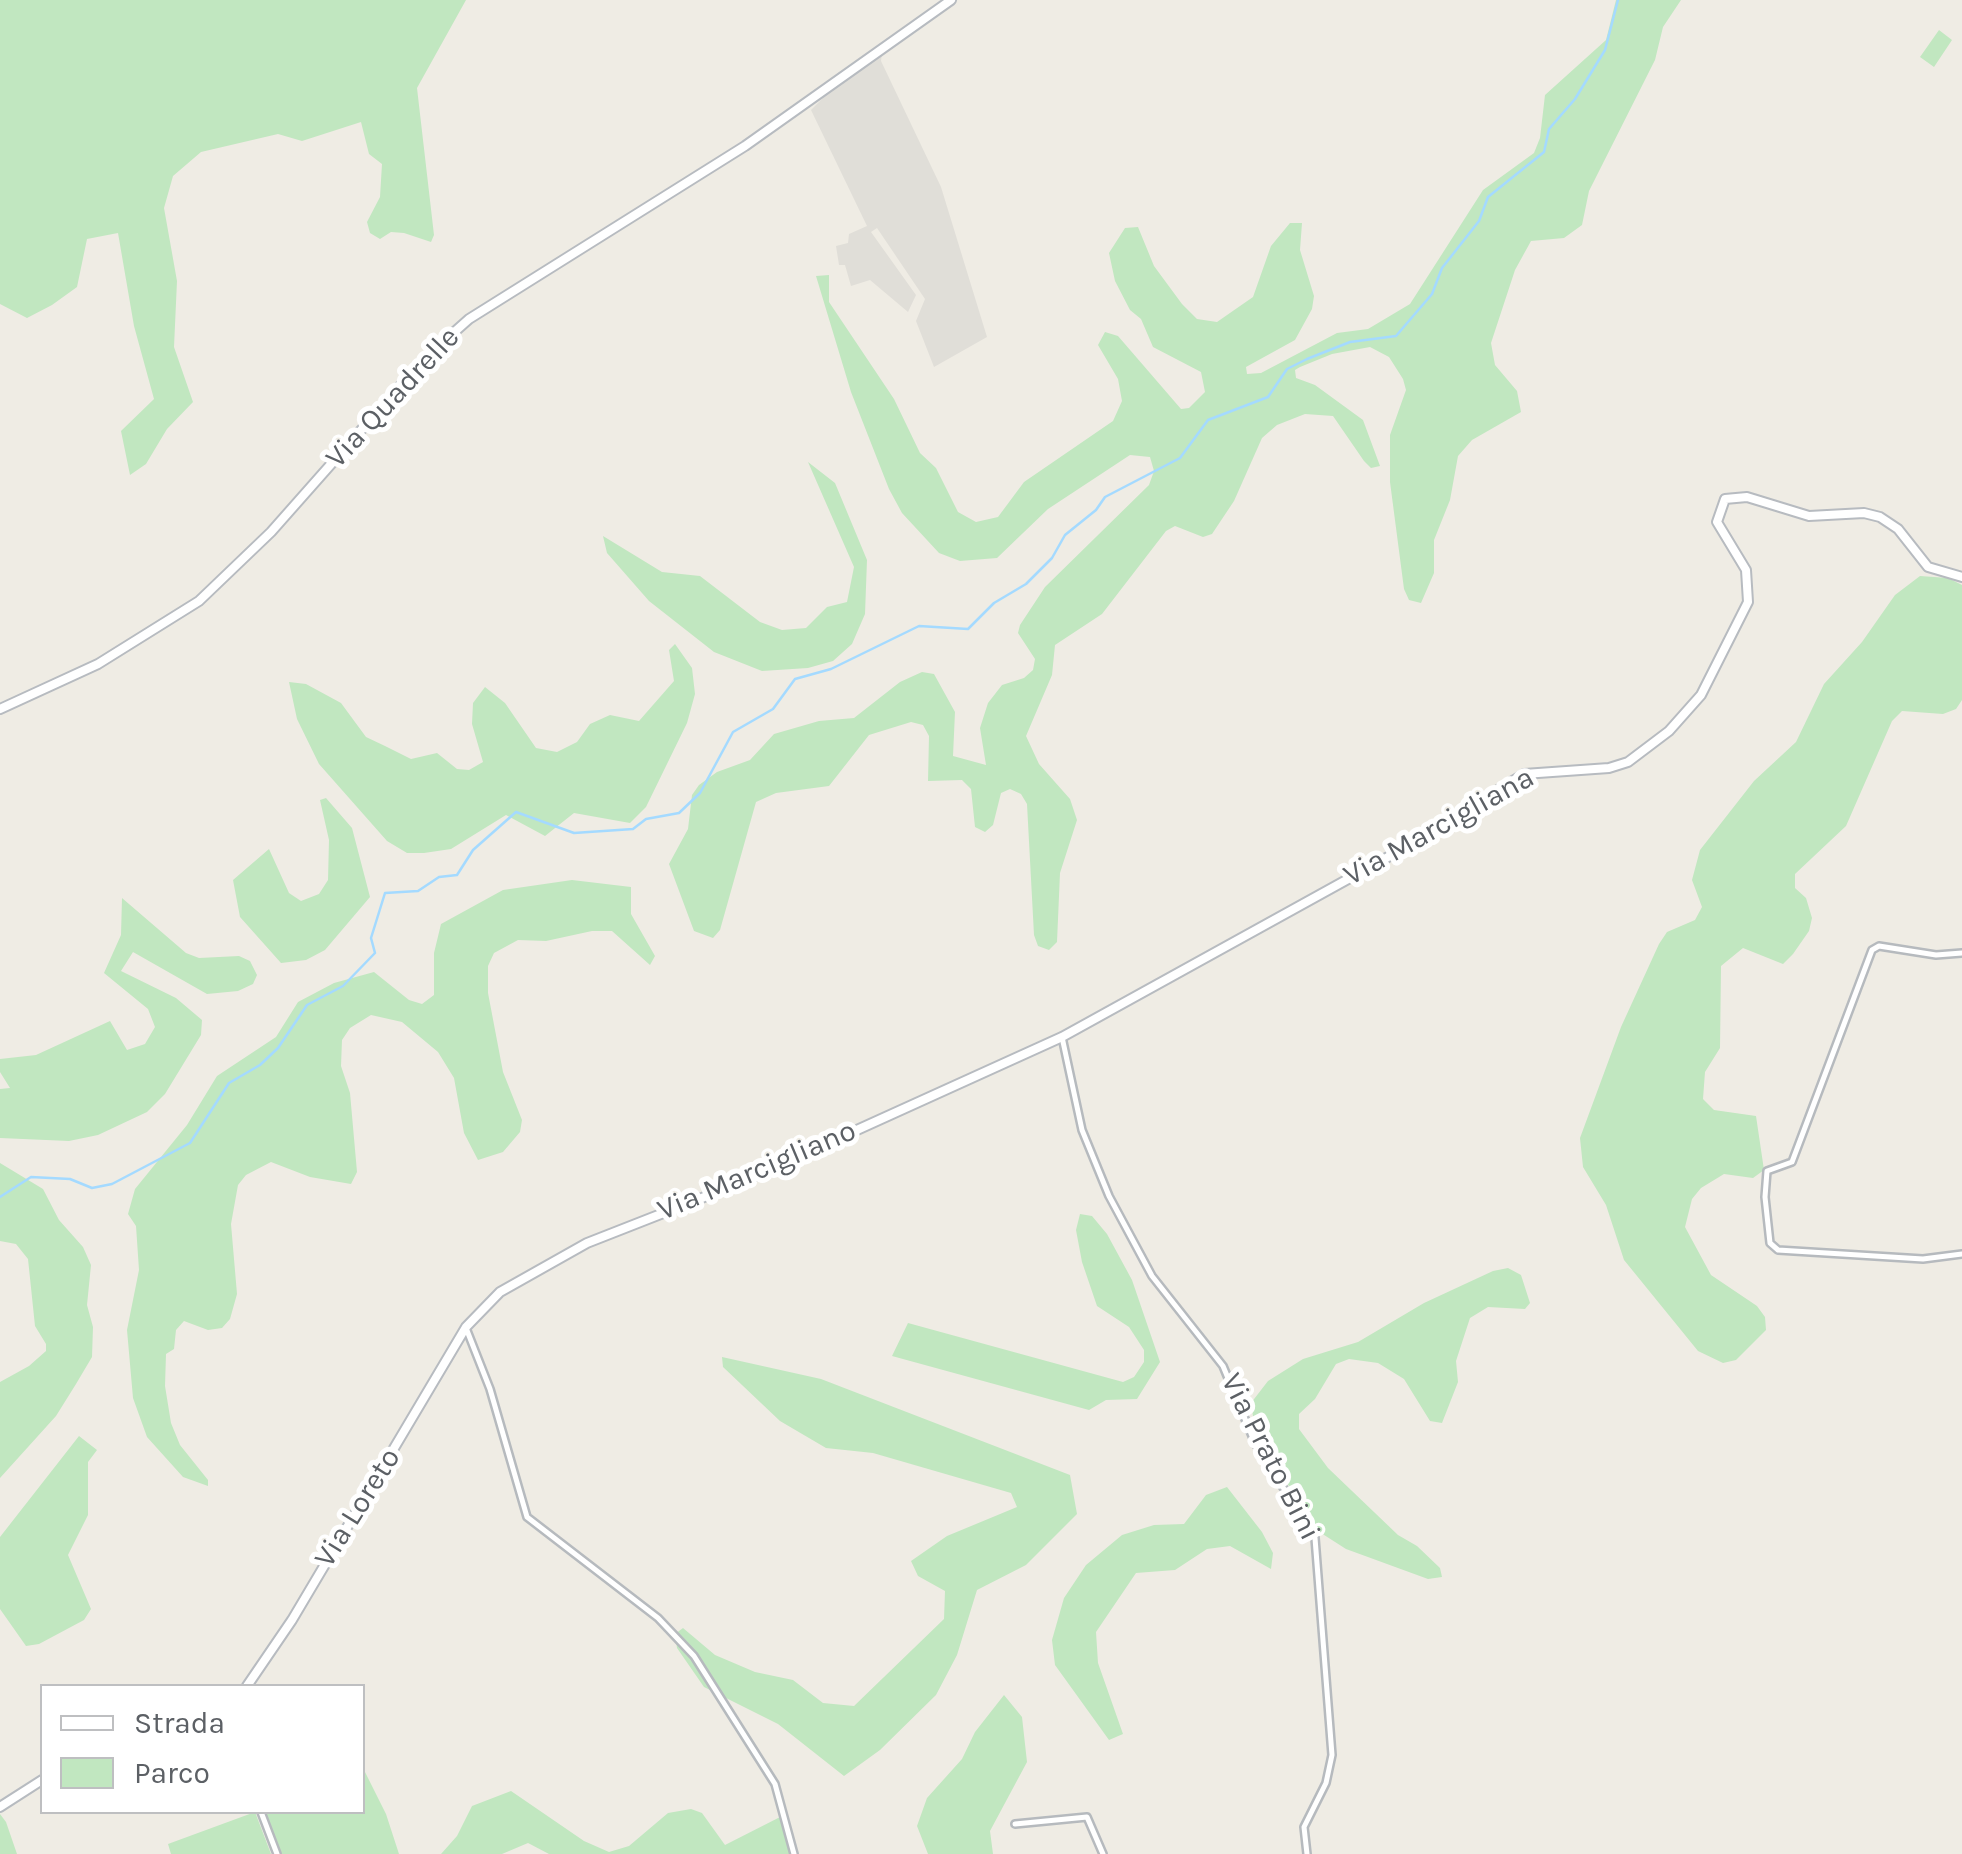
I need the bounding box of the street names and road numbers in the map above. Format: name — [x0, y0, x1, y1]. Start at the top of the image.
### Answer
street label: Via Quadrelle — [318, 320, 468, 476]
street label: Via Marcigliana — [1338, 760, 1540, 894]
street label: Via Marcigliano — [652, 1113, 862, 1229]
street label: Via Prato Bini — [1212, 1367, 1328, 1547]
street label: Via Loreto — [307, 1442, 409, 1574]

